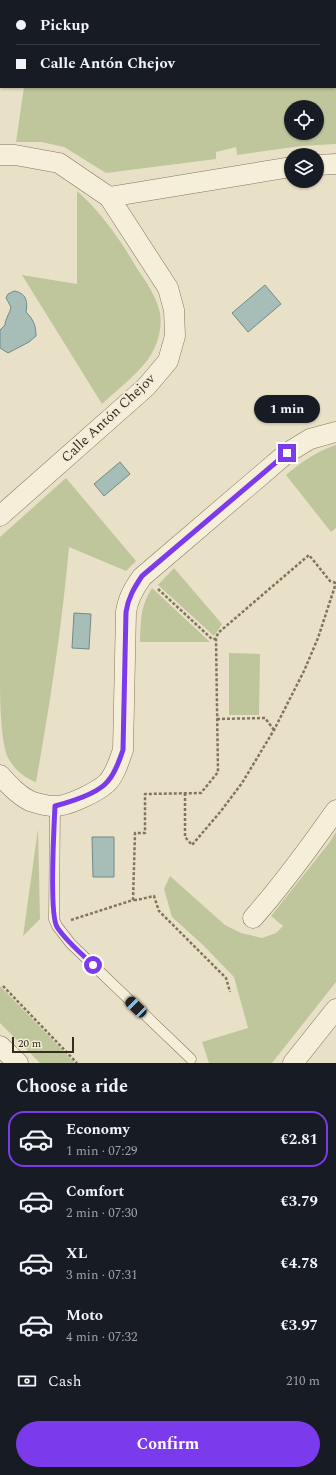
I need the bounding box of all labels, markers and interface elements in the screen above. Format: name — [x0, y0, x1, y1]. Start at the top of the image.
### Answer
text: Pickup — [40, 14, 89, 37]
text: Calle Antón Chejov — [40, 52, 175, 75]
map controls — [284, 100, 324, 188]
button: locate — [284, 100, 324, 140]
button: layers — [284, 148, 324, 188]
street label: Calle Antón Chejov — [56, 368, 161, 467]
callout: 1 min — [254, 395, 320, 423]
text: 1 min — [270, 399, 304, 419]
route end — [278, 444, 296, 462]
route start — [84, 956, 102, 974]
car — [123, 994, 149, 1020]
scale bar — [12, 1035, 74, 1054]
text: 20 m — [18, 1035, 41, 1052]
text: Choose a ride — [16, 1073, 128, 1100]
text: Economy — [66, 1118, 130, 1141]
icon: car — [18, 1121, 54, 1157]
text: €2.81 — [280, 1128, 318, 1151]
text: 1 min · 07:29 — [66, 1141, 138, 1161]
text: Comfort — [66, 1180, 124, 1203]
icon: car — [18, 1183, 54, 1219]
text: €3.79 — [280, 1190, 318, 1213]
text: 2 min · 07:30 — [66, 1203, 138, 1223]
text: XL — [66, 1242, 87, 1265]
icon: car — [18, 1245, 54, 1281]
text: €4.78 — [280, 1252, 318, 1275]
text: 3 min · 07:31 — [66, 1265, 138, 1285]
text: Moto — [66, 1304, 103, 1327]
icon: car — [18, 1307, 54, 1343]
text: €3.97 — [280, 1314, 318, 1337]
text: 4 min · 07:32 — [66, 1327, 138, 1347]
icon: cash — [16, 1370, 38, 1392]
text: Cash — [48, 1370, 81, 1393]
text: 210 m — [286, 1371, 320, 1391]
button: Confirm — [16, 1421, 320, 1467]

